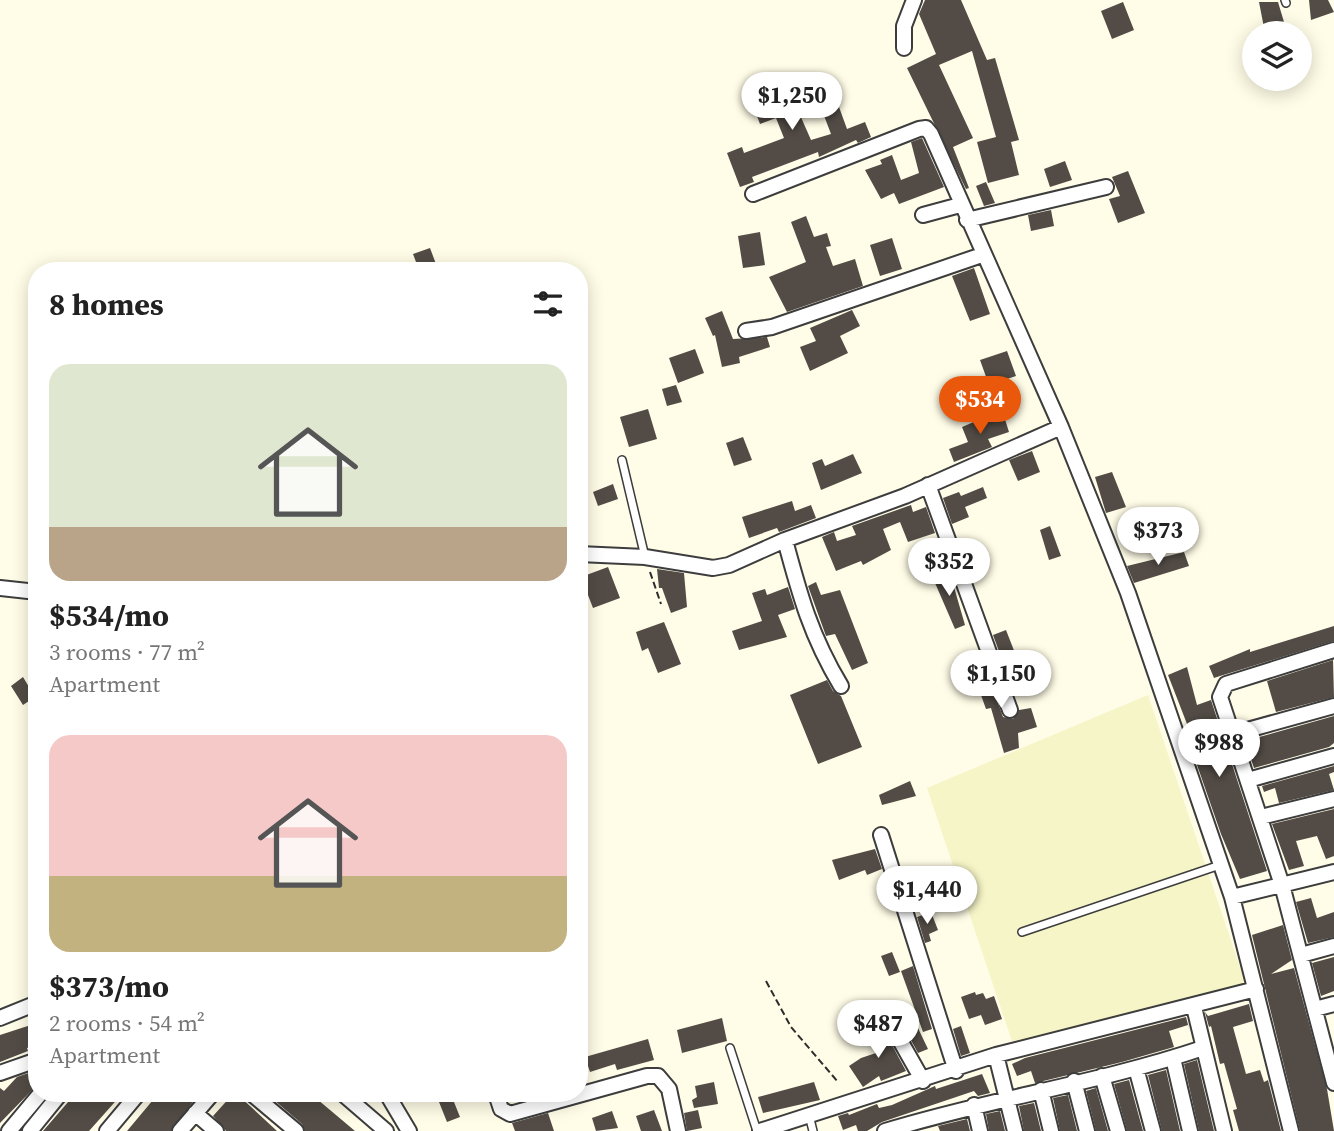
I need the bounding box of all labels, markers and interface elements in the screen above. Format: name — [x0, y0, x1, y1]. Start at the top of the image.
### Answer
map controls — [1242, 21, 1312, 91]
button: layers — [1242, 21, 1312, 91]
pin: $1,250 — [735, 72, 849, 132]
text: $1,250 — [757, 79, 827, 111]
text: 8 homes — [49, 284, 164, 325]
icon: filters — [529, 285, 567, 323]
pin: $534 — [939, 376, 1021, 436]
text: $534 — [955, 383, 1005, 415]
icon: home — [245, 409, 371, 535]
pin: $373 — [1117, 508, 1199, 567]
text: $373 — [1133, 514, 1183, 546]
pin: $352 — [908, 538, 990, 598]
text: $352 — [924, 545, 974, 577]
text: $534/mo — [49, 595, 169, 636]
text: 3 rooms · 77 m² — [49, 636, 205, 668]
pin: $1,150 — [944, 650, 1058, 710]
text: $1,150 — [966, 657, 1036, 689]
text: Apartment — [49, 668, 160, 700]
pin: $988 — [1178, 720, 1260, 779]
text: $988 — [1194, 726, 1244, 758]
icon: home — [245, 780, 371, 906]
pin: $1,440 — [870, 866, 984, 926]
text: $1,440 — [892, 873, 962, 905]
text: $373/mo — [49, 966, 169, 1007]
pin: $487 — [837, 1000, 919, 1060]
text: 2 rooms · 54 m² — [49, 1007, 205, 1039]
text: $487 — [853, 1007, 903, 1039]
text: Apartment — [49, 1039, 160, 1071]

